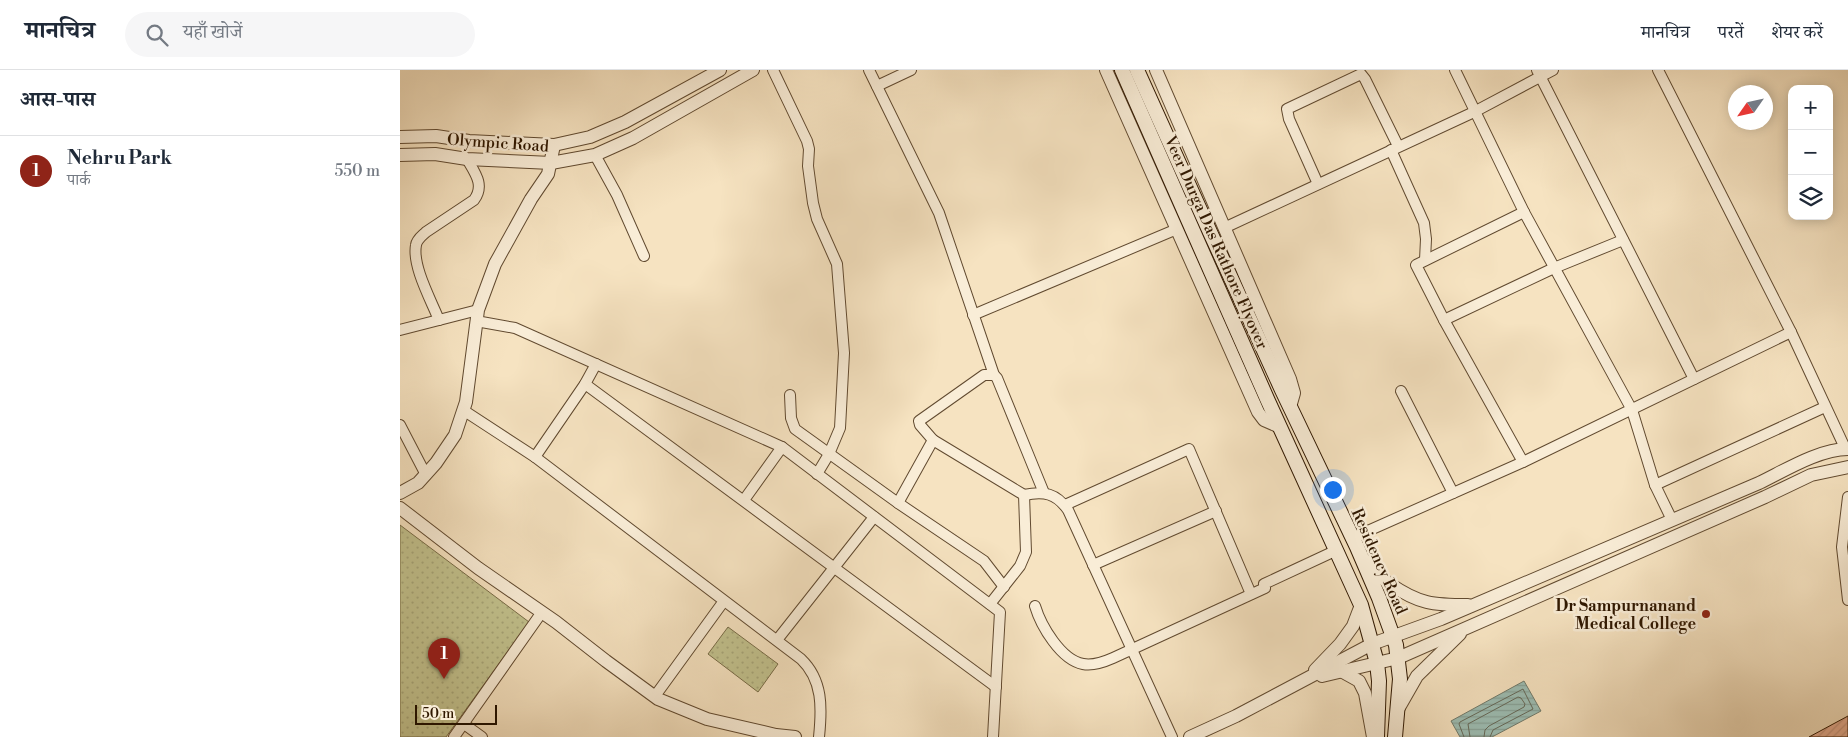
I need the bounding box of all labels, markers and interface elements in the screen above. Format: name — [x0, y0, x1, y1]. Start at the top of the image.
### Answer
search box — [125, 12, 475, 57]
text: मानचित्र — [25, 16, 95, 46]
text: यहाँ खोजें — [183, 20, 242, 44]
icon: search — [143, 21, 171, 49]
text: मानचित्र — [1641, 21, 1690, 44]
text: परतें — [1718, 21, 1744, 44]
text: शेयर करें — [1772, 21, 1823, 44]
north arrow — [1728, 85, 1773, 130]
map controls — [1788, 85, 1833, 220]
button: + — [1788, 85, 1833, 130]
text: आस-पास — [20, 87, 95, 113]
street label: Olympic Road — [446, 129, 550, 157]
button: − — [1788, 130, 1833, 175]
street label: Veer Durga Das Rathore Flyover — [1159, 132, 1272, 352]
text: Nehru Park — [67, 146, 172, 170]
text: 1 — [32, 161, 40, 181]
text: 550 m — [334, 161, 380, 181]
text: पार्क — [67, 170, 91, 190]
button: layers — [1788, 175, 1833, 220]
your location — [1320, 477, 1346, 503]
street label: Residency Road — [1347, 505, 1411, 618]
place label: Dr Sampurnanand Medical College — [1556, 596, 1696, 634]
marker: Dr Sampurnanand Medical College — [1700, 608, 1712, 620]
pin: 1 — [428, 638, 460, 679]
scale bar — [415, 702, 498, 725]
text: 50 m — [422, 705, 454, 723]

